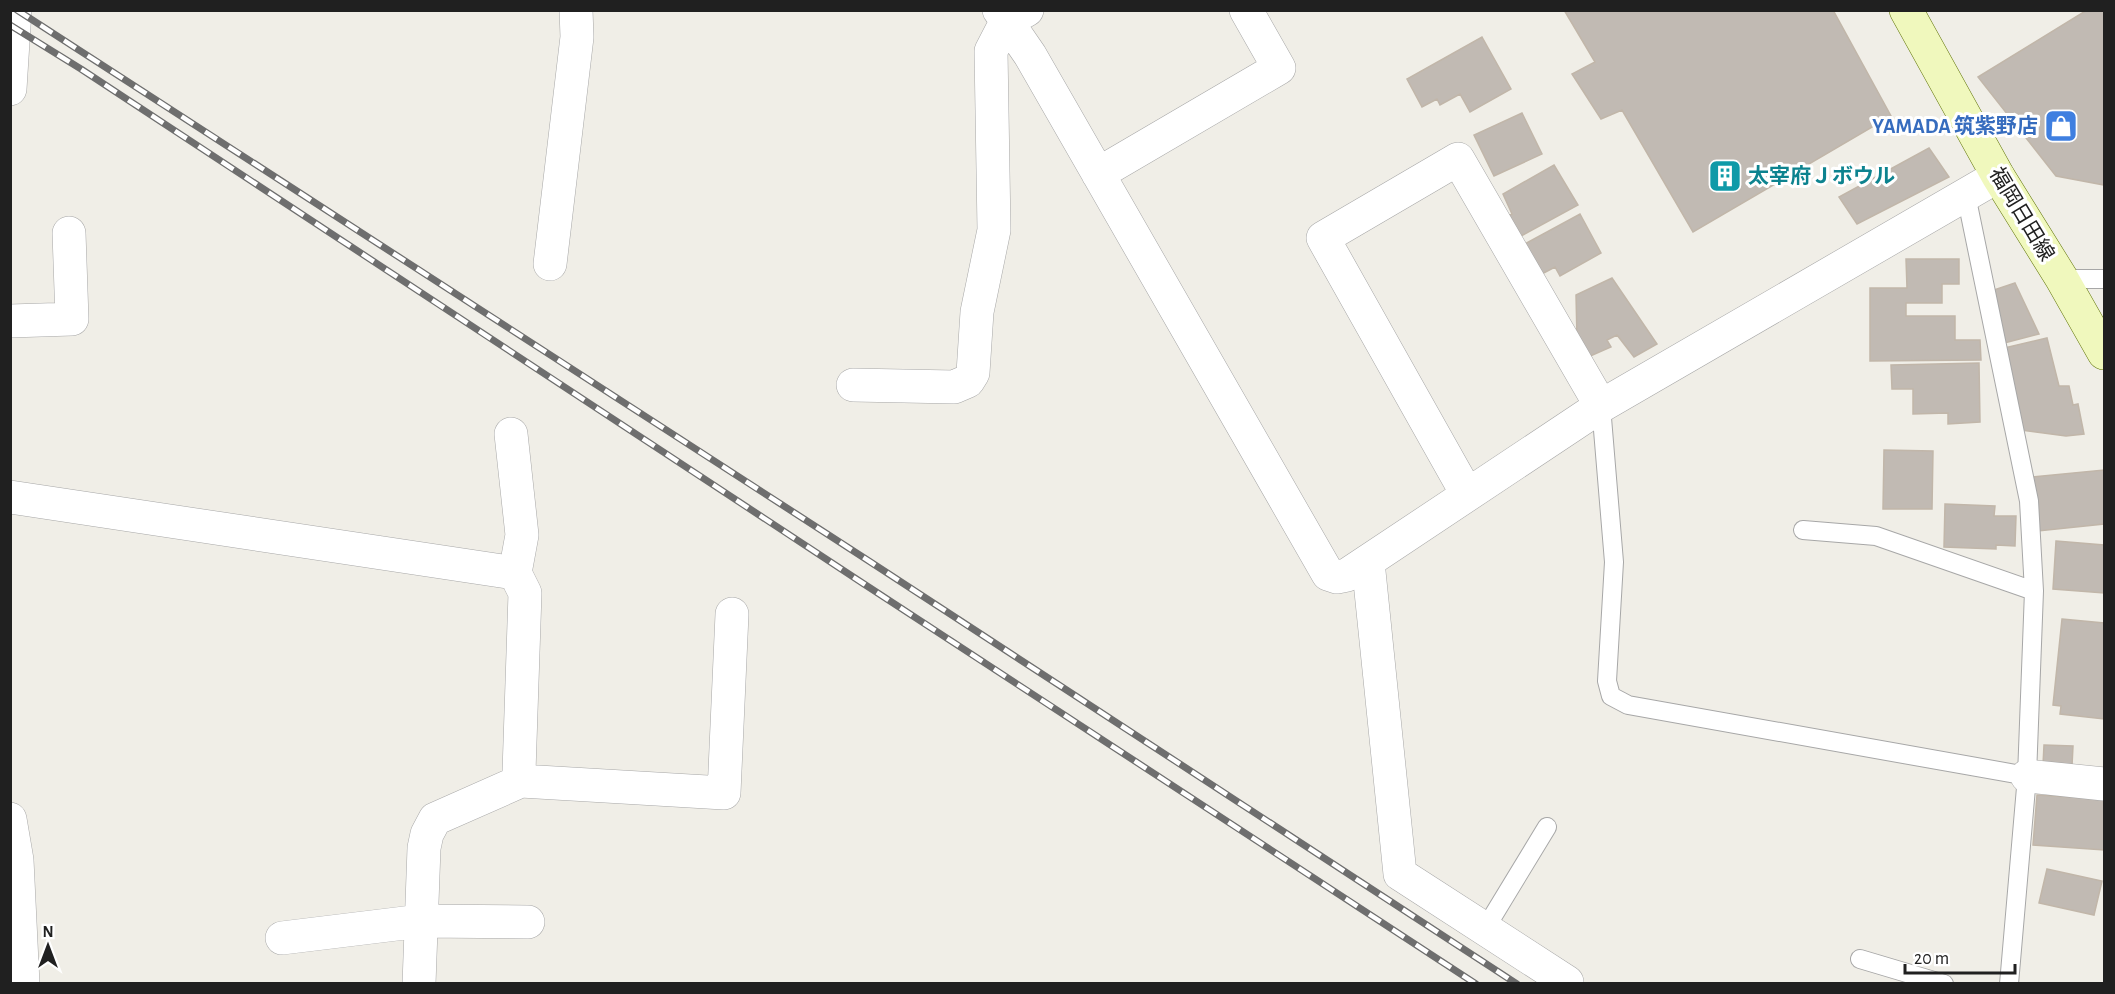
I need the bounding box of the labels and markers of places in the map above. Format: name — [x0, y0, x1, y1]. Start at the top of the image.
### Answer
shop icon: YAMADA 筑紫野店 — [2043, 108, 2079, 144]
place label: YAMADA 筑紫野店 — [1872, 114, 2038, 137]
building icon: 太宰府Ｊボウル — [1707, 158, 1743, 194]
place label: 太宰府Ｊボウル — [1748, 165, 1895, 187]

